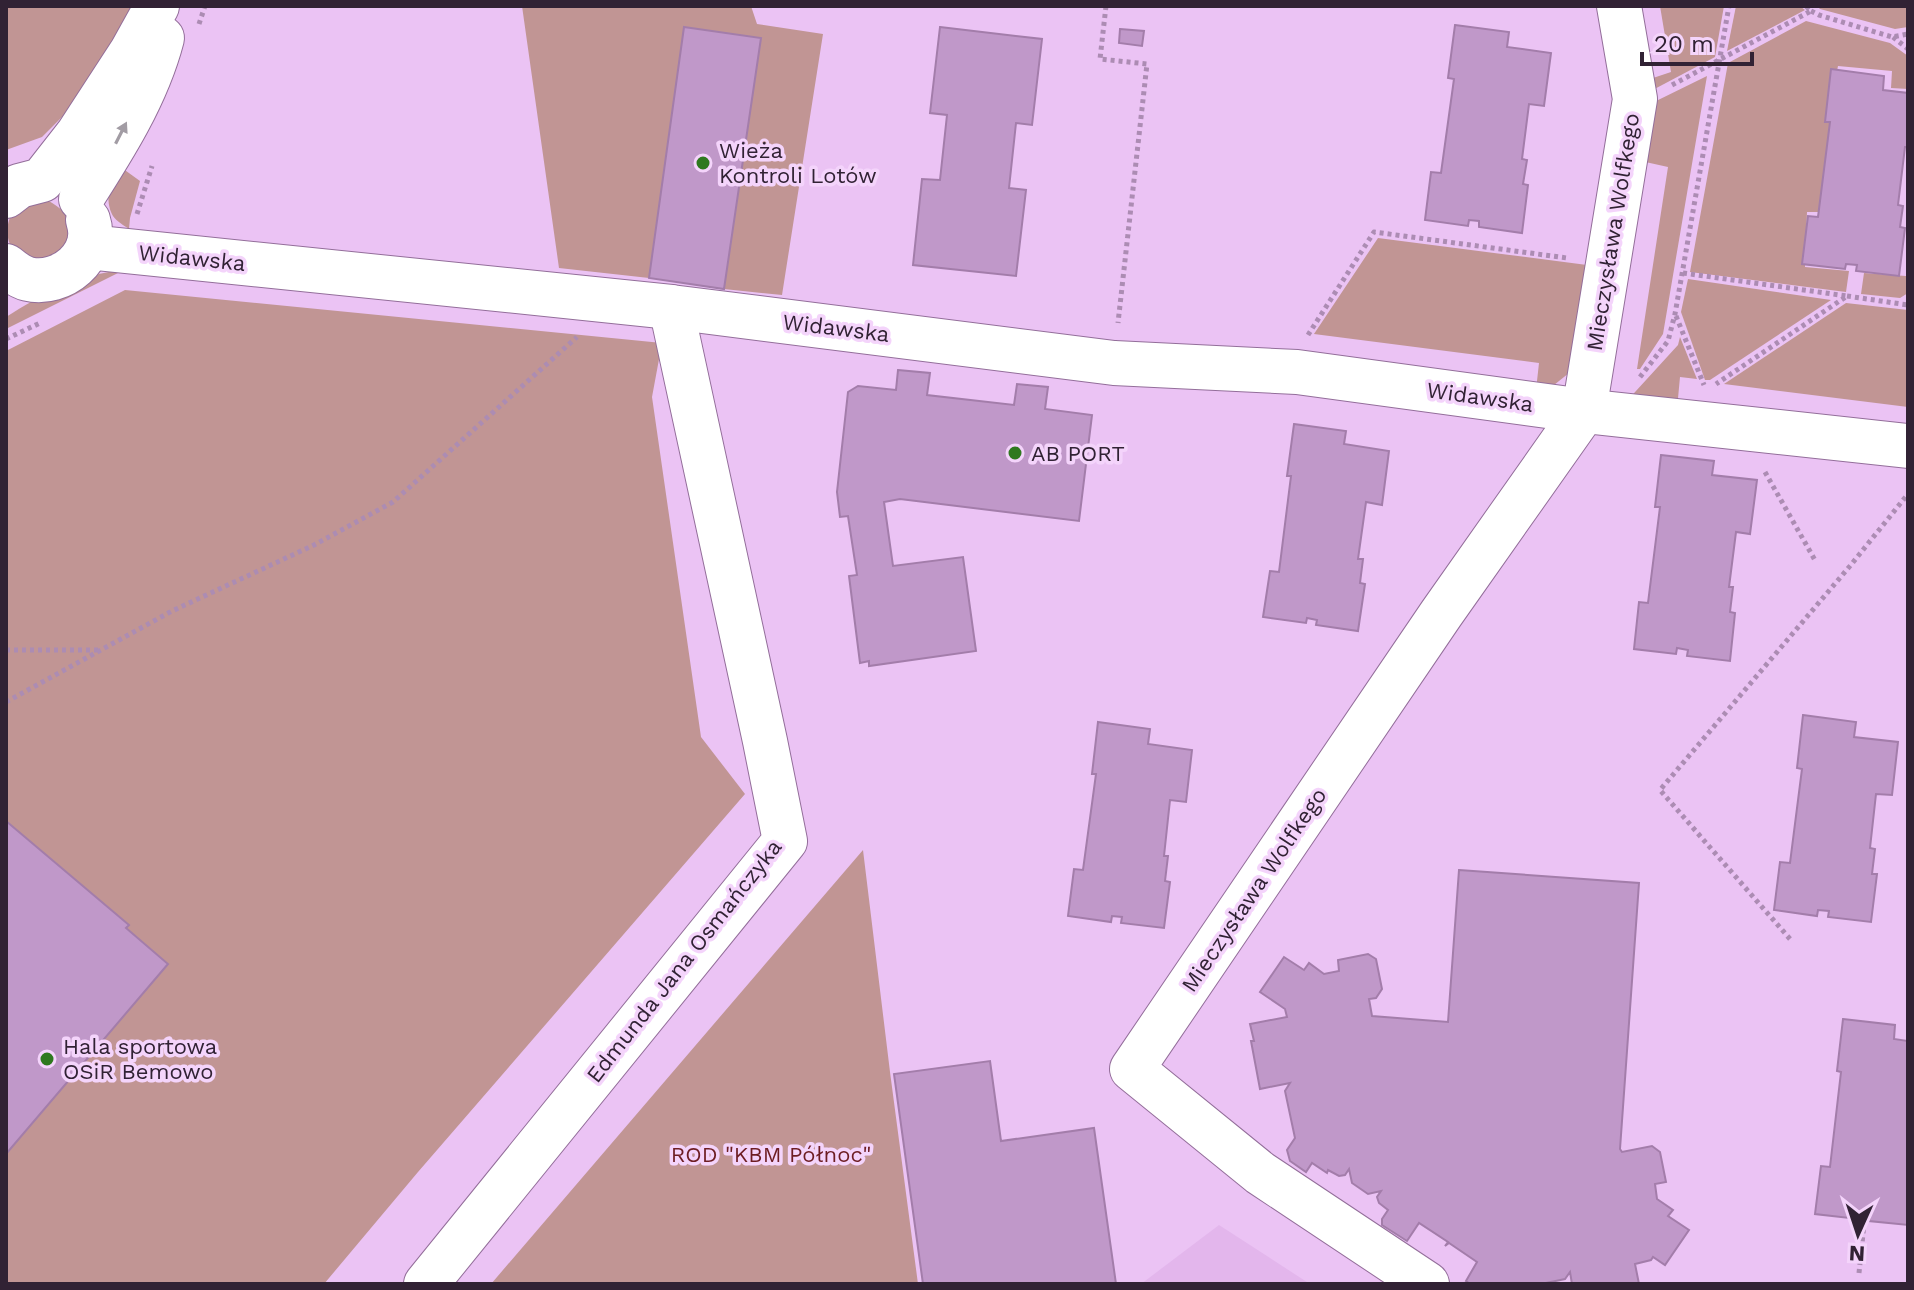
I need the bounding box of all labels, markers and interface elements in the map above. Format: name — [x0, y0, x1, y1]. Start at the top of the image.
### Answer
scale bar — [1642, 16, 1752, 66]
text: 20 m — [1654, 30, 1714, 58]
street label: Mieczysława Wolfkego — [1582, 111, 1644, 353]
one-way arrow — [115, 121, 128, 144]
place label: Wieża Kontroli Lotów — [719, 138, 877, 188]
marker: Wieża Kontroli Lotów — [694, 154, 712, 172]
street label: Widawska — [137, 240, 247, 276]
street label: Widawska — [781, 309, 891, 347]
street label: Widawska — [1425, 377, 1535, 417]
place label: AB PORT — [1031, 441, 1125, 466]
marker: AB PORT — [1006, 444, 1024, 462]
street label: Mieczysława Wolfkego — [1176, 783, 1332, 997]
street label: Edmunda Jana Osmańczyka — [581, 835, 787, 1087]
place label: Hala sportowa OSiR Bemowo — [63, 1034, 217, 1084]
marker: Hala sportowa OSiR Bemowo — [38, 1050, 56, 1068]
park label: ROD "KBM Północ" — [671, 1142, 871, 1167]
north arrow — [1818, 1194, 1898, 1274]
text: N — [1848, 1241, 1866, 1266]

